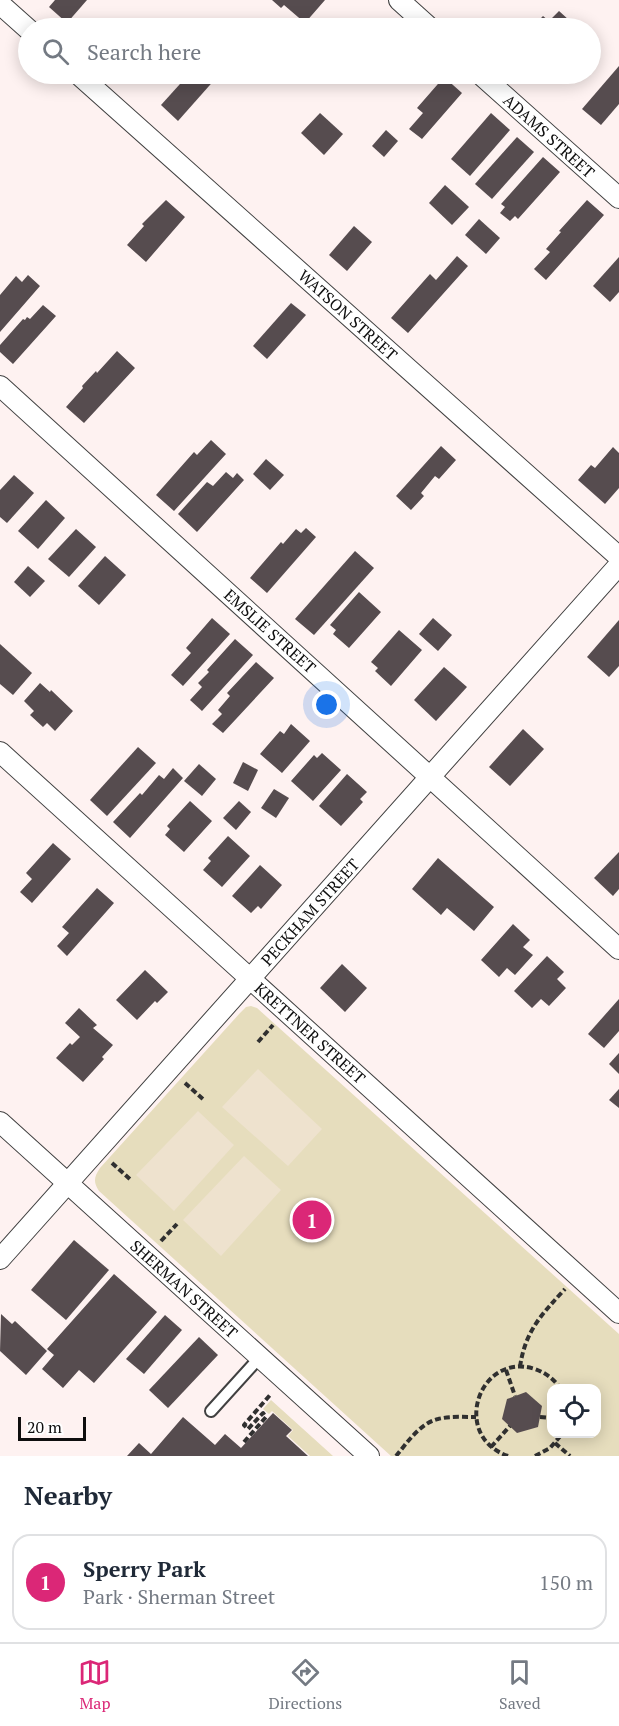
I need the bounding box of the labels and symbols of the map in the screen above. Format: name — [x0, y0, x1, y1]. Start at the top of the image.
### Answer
street label: ADAMS STREET — [499, 89, 599, 183]
street label: WATSON STREET — [294, 265, 402, 365]
street label: EMSLIE STREET — [219, 584, 321, 678]
your location — [312, 690, 341, 719]
street label: PECKHAM STREET — [256, 854, 364, 970]
street label: KRETTNER STREET — [250, 977, 370, 1089]
pin: 1 — [292, 1198, 332, 1242]
street label: SHERMAN STREET — [126, 1235, 242, 1343]
scale bar — [18, 1414, 86, 1442]

